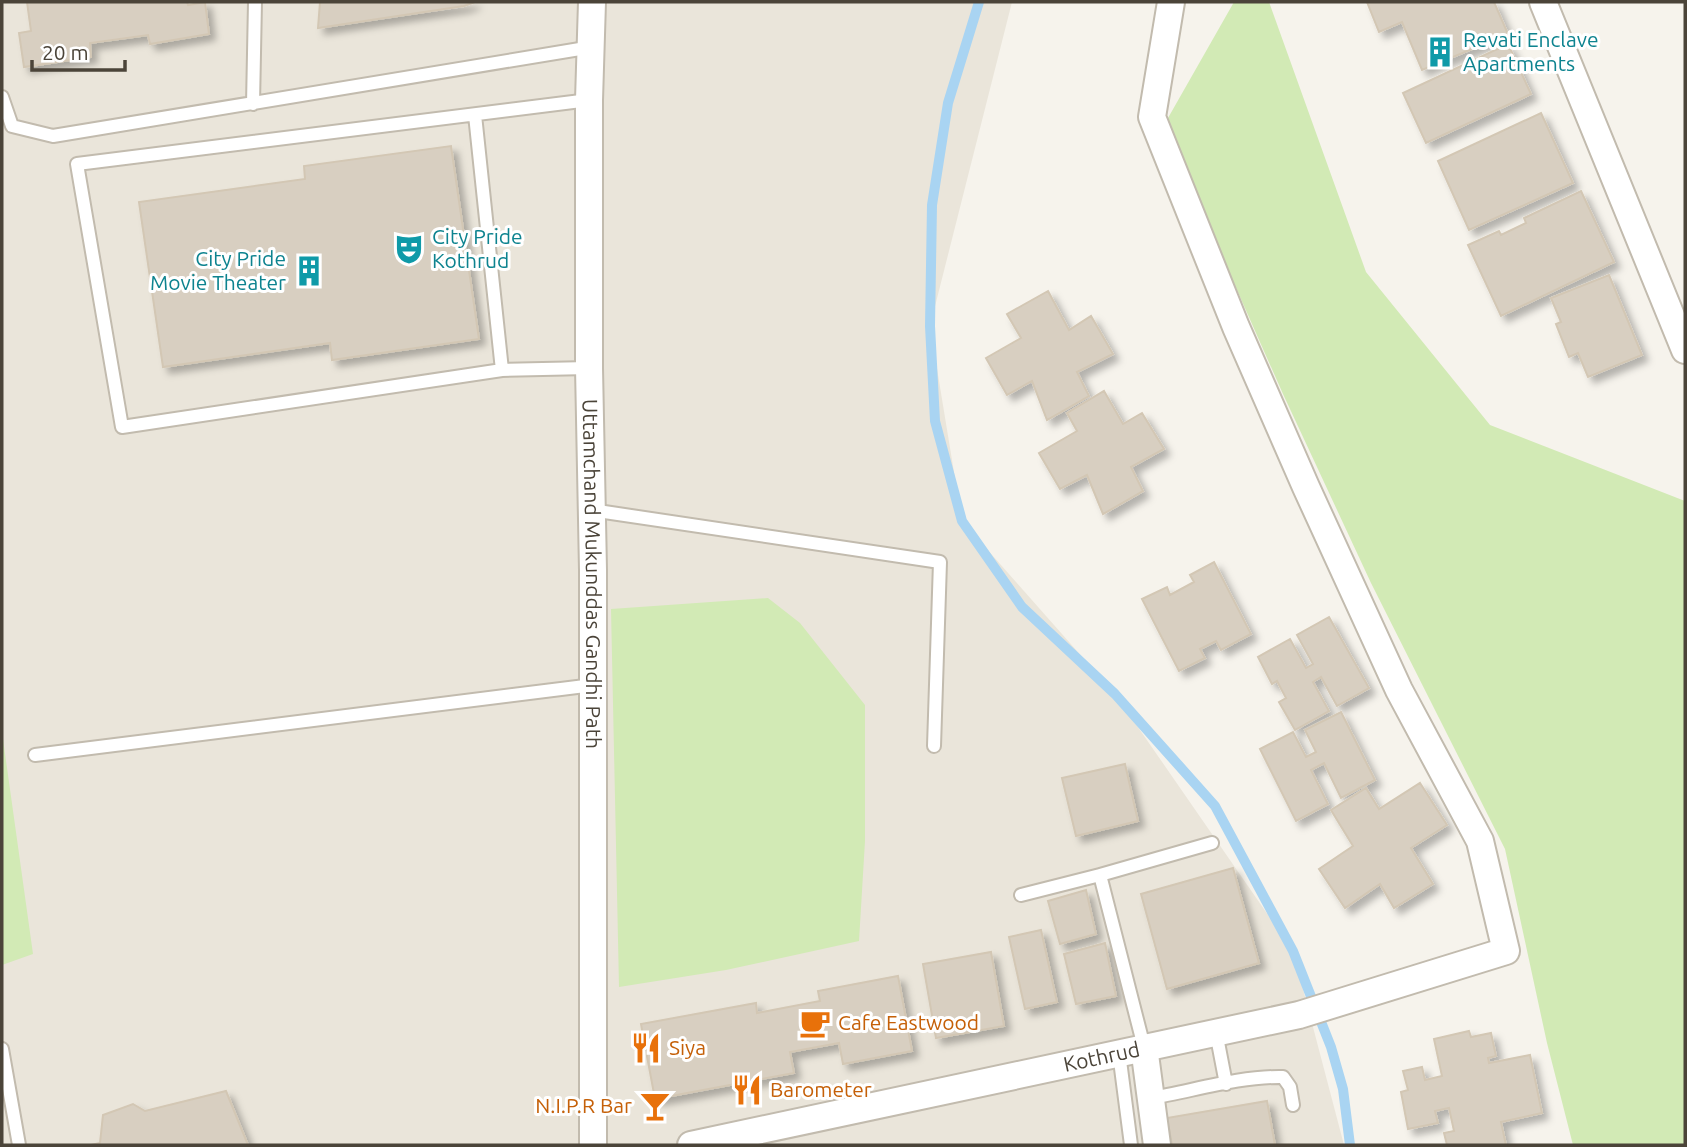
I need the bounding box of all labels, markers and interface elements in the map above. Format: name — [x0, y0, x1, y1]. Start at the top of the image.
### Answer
place label: Revati Enclave Apartments — [1463, 27, 1598, 75]
scale bar — [32, 28, 124, 72]
building icon: Revati Enclave Apartments — [1423, 35, 1457, 69]
text: 20 m — [42, 40, 89, 64]
place label: City Pride Kothrud — [432, 224, 523, 272]
theatre icon: City Pride Kothrud — [392, 232, 426, 266]
place label: City Pride Movie Theater — [150, 246, 286, 294]
building icon: City Pride Movie Theater — [292, 254, 326, 288]
street label: Uttamchand Mukunddas Gandhi Path — [579, 399, 606, 749]
cafe icon: Cafe Eastwood — [798, 1006, 832, 1040]
place label: Cafe Eastwood — [838, 1010, 979, 1034]
restaurant icon: Siya — [629, 1031, 663, 1065]
place label: Siya — [669, 1035, 706, 1059]
street label: Kothrud — [1061, 1036, 1142, 1076]
restaurant icon: Barometer — [730, 1073, 764, 1107]
place label: Barometer — [770, 1077, 872, 1101]
bar icon: N.I.P.R Bar — [638, 1089, 672, 1123]
place label: N.I.P.R Bar — [535, 1093, 632, 1117]

